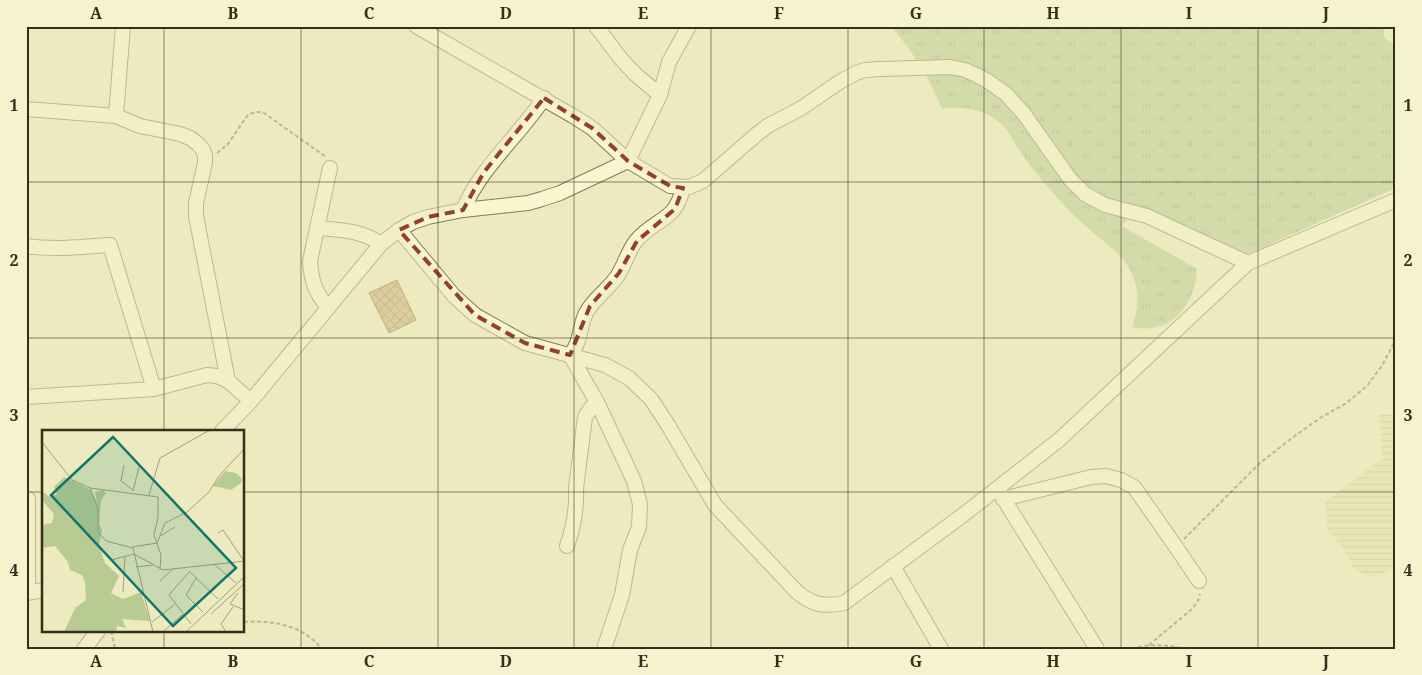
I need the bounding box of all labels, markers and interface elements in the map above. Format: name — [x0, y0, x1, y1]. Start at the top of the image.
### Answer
text: A — [90, 2, 103, 24]
text: B — [228, 2, 239, 24]
text: C — [364, 2, 375, 24]
text: D — [500, 2, 512, 24]
text: E — [638, 2, 648, 24]
text: F — [774, 2, 784, 24]
text: G — [910, 2, 922, 24]
text: H — [1046, 2, 1060, 24]
text: I — [1186, 2, 1192, 24]
text: J — [1322, 2, 1330, 24]
text: 1 — [9, 94, 19, 116]
text: 1 — [1403, 94, 1413, 116]
text: 2 — [9, 249, 19, 271]
text: 2 — [1403, 249, 1413, 271]
text: 3 — [9, 404, 19, 426]
text: 3 — [1403, 404, 1413, 426]
inset map — [42, 430, 245, 632]
text: 4 — [9, 559, 19, 581]
text: 4 — [1403, 559, 1413, 581]
text: A — [90, 650, 103, 672]
text: B — [228, 650, 239, 672]
text: C — [364, 650, 375, 672]
text: D — [500, 650, 512, 672]
text: E — [638, 650, 648, 672]
text: F — [774, 650, 784, 672]
text: G — [910, 650, 922, 672]
text: H — [1046, 650, 1060, 672]
text: I — [1186, 650, 1192, 672]
text: J — [1322, 650, 1330, 672]

